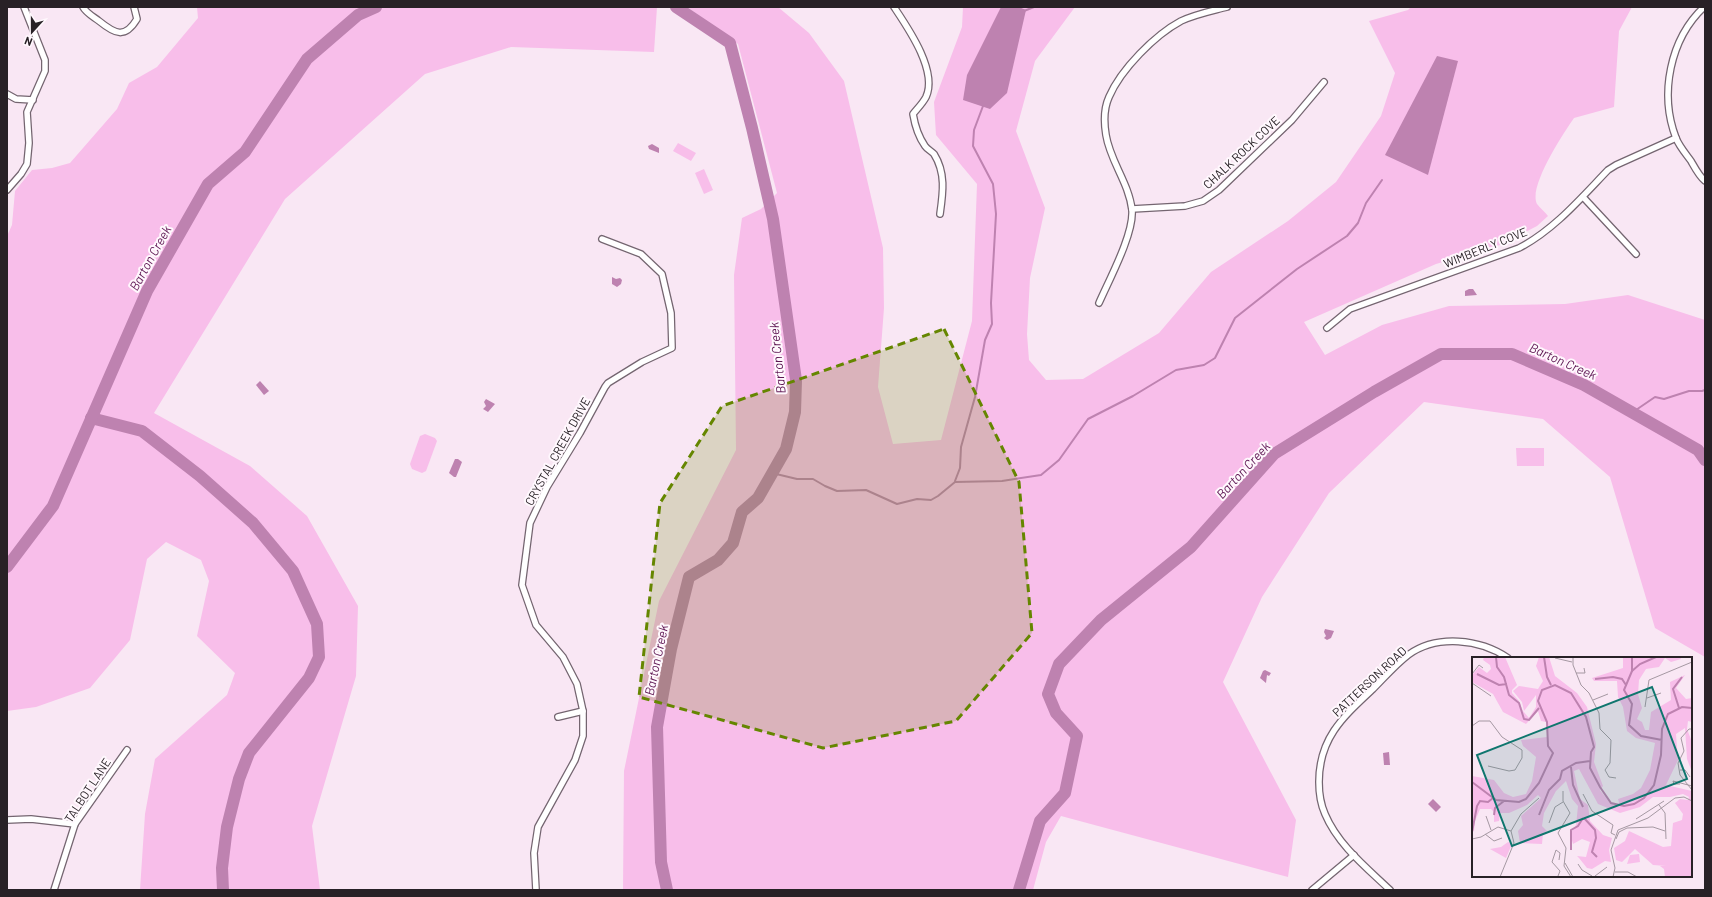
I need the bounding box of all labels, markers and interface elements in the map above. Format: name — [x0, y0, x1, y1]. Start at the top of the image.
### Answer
north arrow — [12, 12, 52, 52]
text: N — [22, 34, 34, 49]
street label: CHALK ROCK COVE — [1200, 113, 1282, 191]
water label: Barton Creek — [126, 222, 175, 293]
street label: WIMBERLY COVE — [1441, 224, 1529, 270]
water label: Barton Creek — [765, 321, 789, 395]
water label: Barton Creek — [1527, 339, 1600, 383]
street label: CRYSTAL CREEK DRIVE — [521, 394, 593, 508]
water label: Barton Creek — [1213, 438, 1274, 502]
water label: Barton Creek — [641, 623, 671, 697]
street label: PATTERSON ROAD — [1329, 643, 1409, 719]
inset map — [1472, 657, 1692, 877]
street label: TALBOT LANE — [61, 755, 113, 825]

